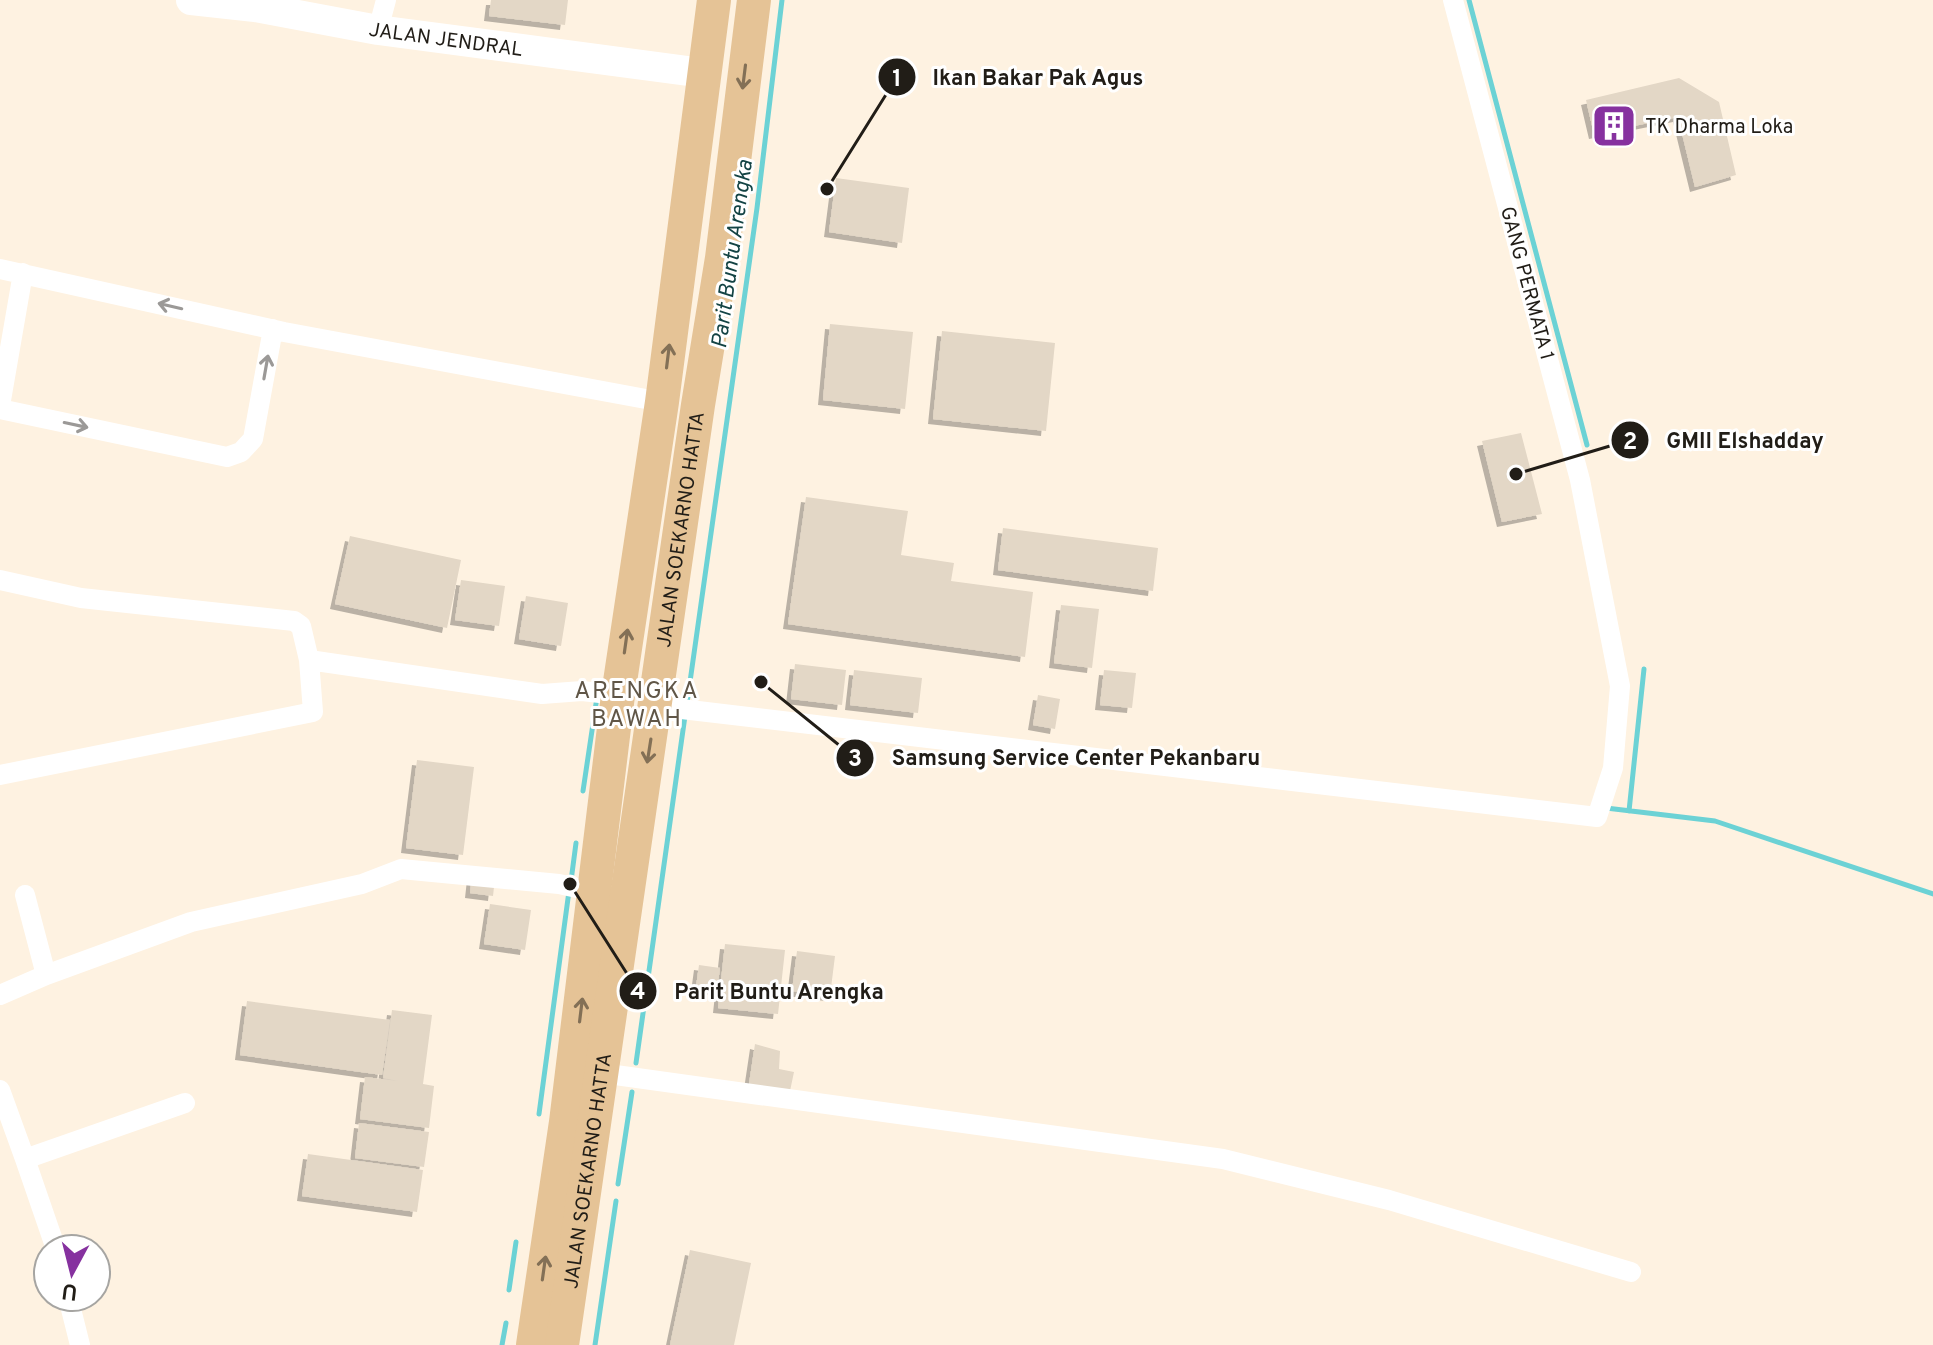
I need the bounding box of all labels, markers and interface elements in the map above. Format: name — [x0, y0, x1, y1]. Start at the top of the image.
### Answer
street label: JALAN JENDRAL — [367, 18, 524, 64]
callout: Ikan Bakar Pak Agus — [877, 54, 1160, 100]
one-way arrow — [736, 64, 751, 89]
text: 1 — [892, 65, 902, 95]
text: Ikan Bakar Pak Agus — [933, 66, 1143, 93]
building icon: TK Dharma Loka — [1590, 102, 1638, 150]
place label: TK Dharma Loka — [1645, 115, 1793, 141]
water label: Parit Buntu Arengka — [707, 158, 760, 350]
street label: GANG PERMATA 1 — [1493, 204, 1559, 363]
one-way arrow — [158, 298, 183, 313]
one-way arrow — [660, 343, 675, 370]
one-way arrow — [260, 355, 275, 380]
street label: JALAN SOEKARNO HATTA — [652, 410, 712, 649]
callout: GMII Elshadday — [1610, 417, 1839, 463]
one-way arrow — [63, 418, 89, 433]
text: 2 — [1623, 428, 1637, 458]
text: GMII Elshadday — [1666, 429, 1824, 456]
one-way arrow — [619, 629, 634, 654]
district label: ARENGKA BAWAH — [574, 677, 700, 735]
callout: Samsung Service Center Pekanbaru — [835, 735, 1276, 781]
one-way arrow — [641, 738, 656, 763]
text: 3 — [848, 745, 862, 775]
text: Samsung Service Center Pekanbaru — [892, 746, 1260, 773]
callout: Parit Buntu Arengka — [618, 968, 900, 1014]
text: 4 — [630, 978, 646, 1008]
text: Parit Buntu Arengka — [674, 980, 884, 1007]
one-way arrow — [573, 997, 588, 1024]
street label: JALAN SOEKARNO HATTA — [559, 1051, 619, 1291]
north arrow — [32, 1233, 112, 1313]
one-way arrow — [538, 1256, 553, 1281]
text: U — [60, 1276, 79, 1305]

